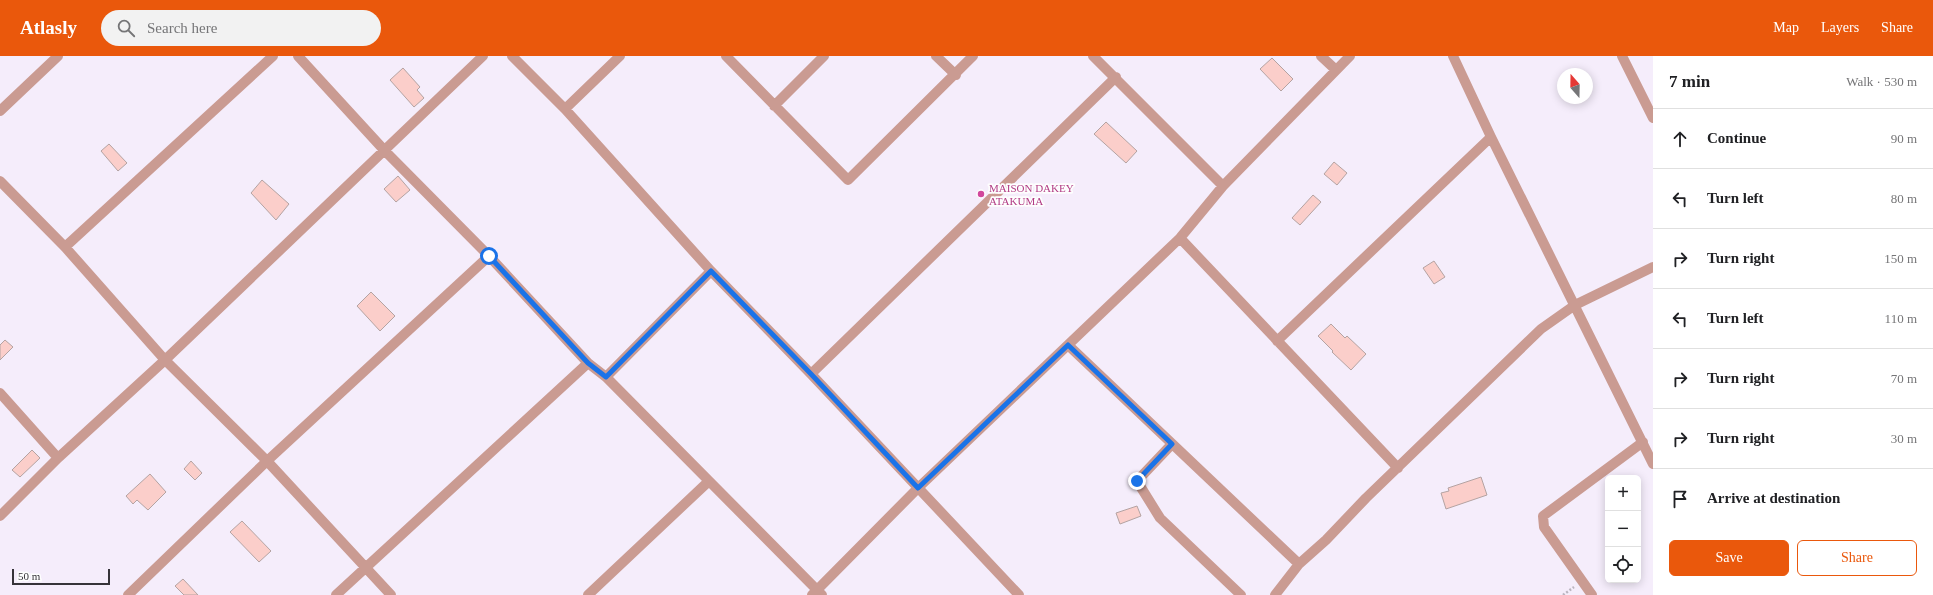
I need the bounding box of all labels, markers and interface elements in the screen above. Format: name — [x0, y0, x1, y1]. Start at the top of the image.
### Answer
search box — [101, 10, 381, 46]
text: Atlasly — [20, 17, 77, 38]
icon: search — [115, 17, 137, 39]
text: Search here — [147, 20, 217, 36]
text: Map — [1773, 20, 1799, 35]
text: Layers — [1821, 20, 1859, 35]
text: Share — [1881, 20, 1913, 35]
north arrow — [1557, 68, 1593, 104]
text: 7 min — [1669, 72, 1710, 91]
text: Walk · 530 m — [1846, 74, 1917, 89]
icon: ahead — [1669, 128, 1691, 150]
text: Continue — [1707, 130, 1766, 146]
text: 90 m — [1891, 131, 1917, 146]
place label: MAISON DAKEY ATAKUMA — [989, 182, 1074, 207]
icon: left — [1669, 188, 1691, 210]
marker: MAISON DAKEY ATAKUMA — [976, 189, 986, 199]
text: Turn left — [1707, 190, 1764, 206]
text: 80 m — [1891, 191, 1917, 206]
route start — [480, 247, 498, 265]
icon: right — [1669, 248, 1691, 270]
text: Turn right — [1707, 250, 1774, 266]
text: 150 m — [1884, 251, 1917, 266]
icon: left — [1669, 308, 1691, 330]
text: Turn left — [1707, 310, 1764, 326]
text: 110 m — [1885, 311, 1917, 326]
icon: right — [1669, 368, 1691, 390]
text: Turn right — [1707, 370, 1774, 386]
text: 70 m — [1891, 371, 1917, 386]
icon: right — [1669, 428, 1691, 450]
text: Turn right — [1707, 430, 1774, 446]
text: 30 m — [1891, 431, 1917, 446]
route end — [1128, 472, 1146, 490]
map controls — [1605, 475, 1641, 583]
button: + — [1605, 475, 1641, 511]
icon: arrive — [1669, 488, 1691, 510]
text: Arrive at destination — [1707, 490, 1840, 506]
button: − — [1605, 511, 1641, 547]
button: Save — [1669, 540, 1789, 576]
button: Share — [1797, 540, 1917, 576]
button: locate — [1605, 547, 1641, 583]
scale bar — [12, 567, 110, 586]
text: 50 m — [18, 570, 40, 582]

